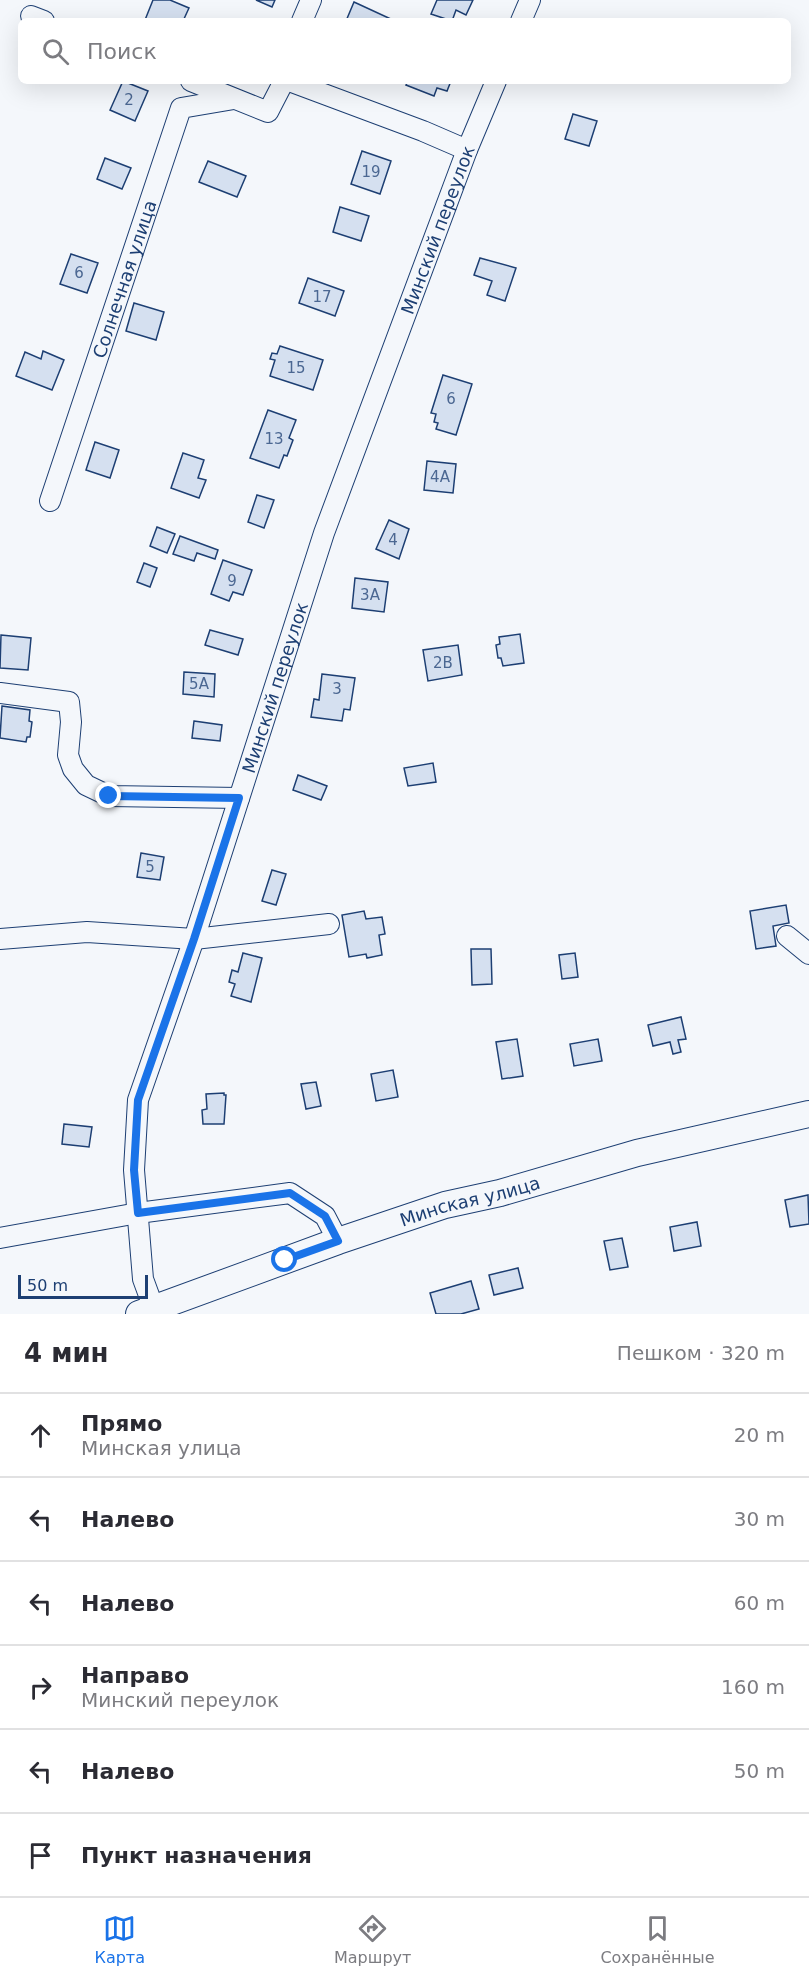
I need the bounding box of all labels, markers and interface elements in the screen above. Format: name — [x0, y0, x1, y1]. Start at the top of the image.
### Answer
search box — [18, 18, 791, 84]
icon: search — [39, 35, 72, 68]
text: Поиск — [87, 39, 157, 64]
house number: 2 — [124, 91, 134, 109]
street label: Минский переулок — [396, 142, 478, 317]
house number: 19 — [361, 163, 381, 181]
street label: Солнечная улица — [88, 197, 160, 361]
house number: 6 — [74, 264, 84, 282]
house number: 17 — [312, 288, 332, 306]
house number: 15 — [286, 359, 306, 377]
house number: 6 — [446, 390, 456, 408]
house number: 13 — [264, 430, 284, 448]
house number: 4А — [430, 468, 451, 486]
house number: 4 — [388, 531, 398, 549]
house number: 9 — [227, 572, 237, 590]
house number: 3А — [360, 586, 381, 604]
street label: Минский переулок — [237, 599, 312, 776]
house number: 2В — [433, 654, 453, 672]
house number: 5А — [189, 675, 210, 693]
house number: 3 — [332, 680, 342, 698]
route end — [95, 782, 121, 808]
house number: 5 — [145, 858, 155, 876]
street label: Минская улица — [397, 1171, 542, 1230]
route start — [271, 1246, 297, 1272]
scale bar — [18, 1272, 148, 1300]
text: 50 m — [27, 1276, 68, 1295]
text: 4 мин — [24, 1338, 109, 1368]
text: Пешком · 320 m — [617, 1341, 785, 1365]
text: Прямо — [81, 1411, 162, 1436]
icon: ahead — [24, 1419, 57, 1452]
text: 20 m — [734, 1423, 785, 1447]
text: Минская улица — [81, 1436, 242, 1460]
icon: left — [24, 1503, 57, 1536]
text: Налево — [81, 1507, 174, 1532]
text: 30 m — [734, 1507, 785, 1531]
icon: left — [24, 1587, 57, 1620]
text: Налево — [81, 1591, 174, 1616]
text: 60 m — [734, 1591, 785, 1615]
text: Направо — [81, 1663, 189, 1688]
icon: right — [24, 1671, 57, 1704]
text: 160 m — [721, 1675, 785, 1699]
text: Минский переулок — [81, 1688, 279, 1712]
icon: left — [24, 1755, 57, 1788]
text: Налево — [81, 1759, 174, 1784]
text: 50 m — [734, 1759, 785, 1783]
icon: arrive — [24, 1839, 57, 1872]
text: Пункт назначения — [81, 1843, 312, 1868]
tab: Карта — [95, 1912, 145, 1967]
tab: Маршрут — [334, 1912, 411, 1967]
tab: Сохранённые — [600, 1912, 714, 1967]

